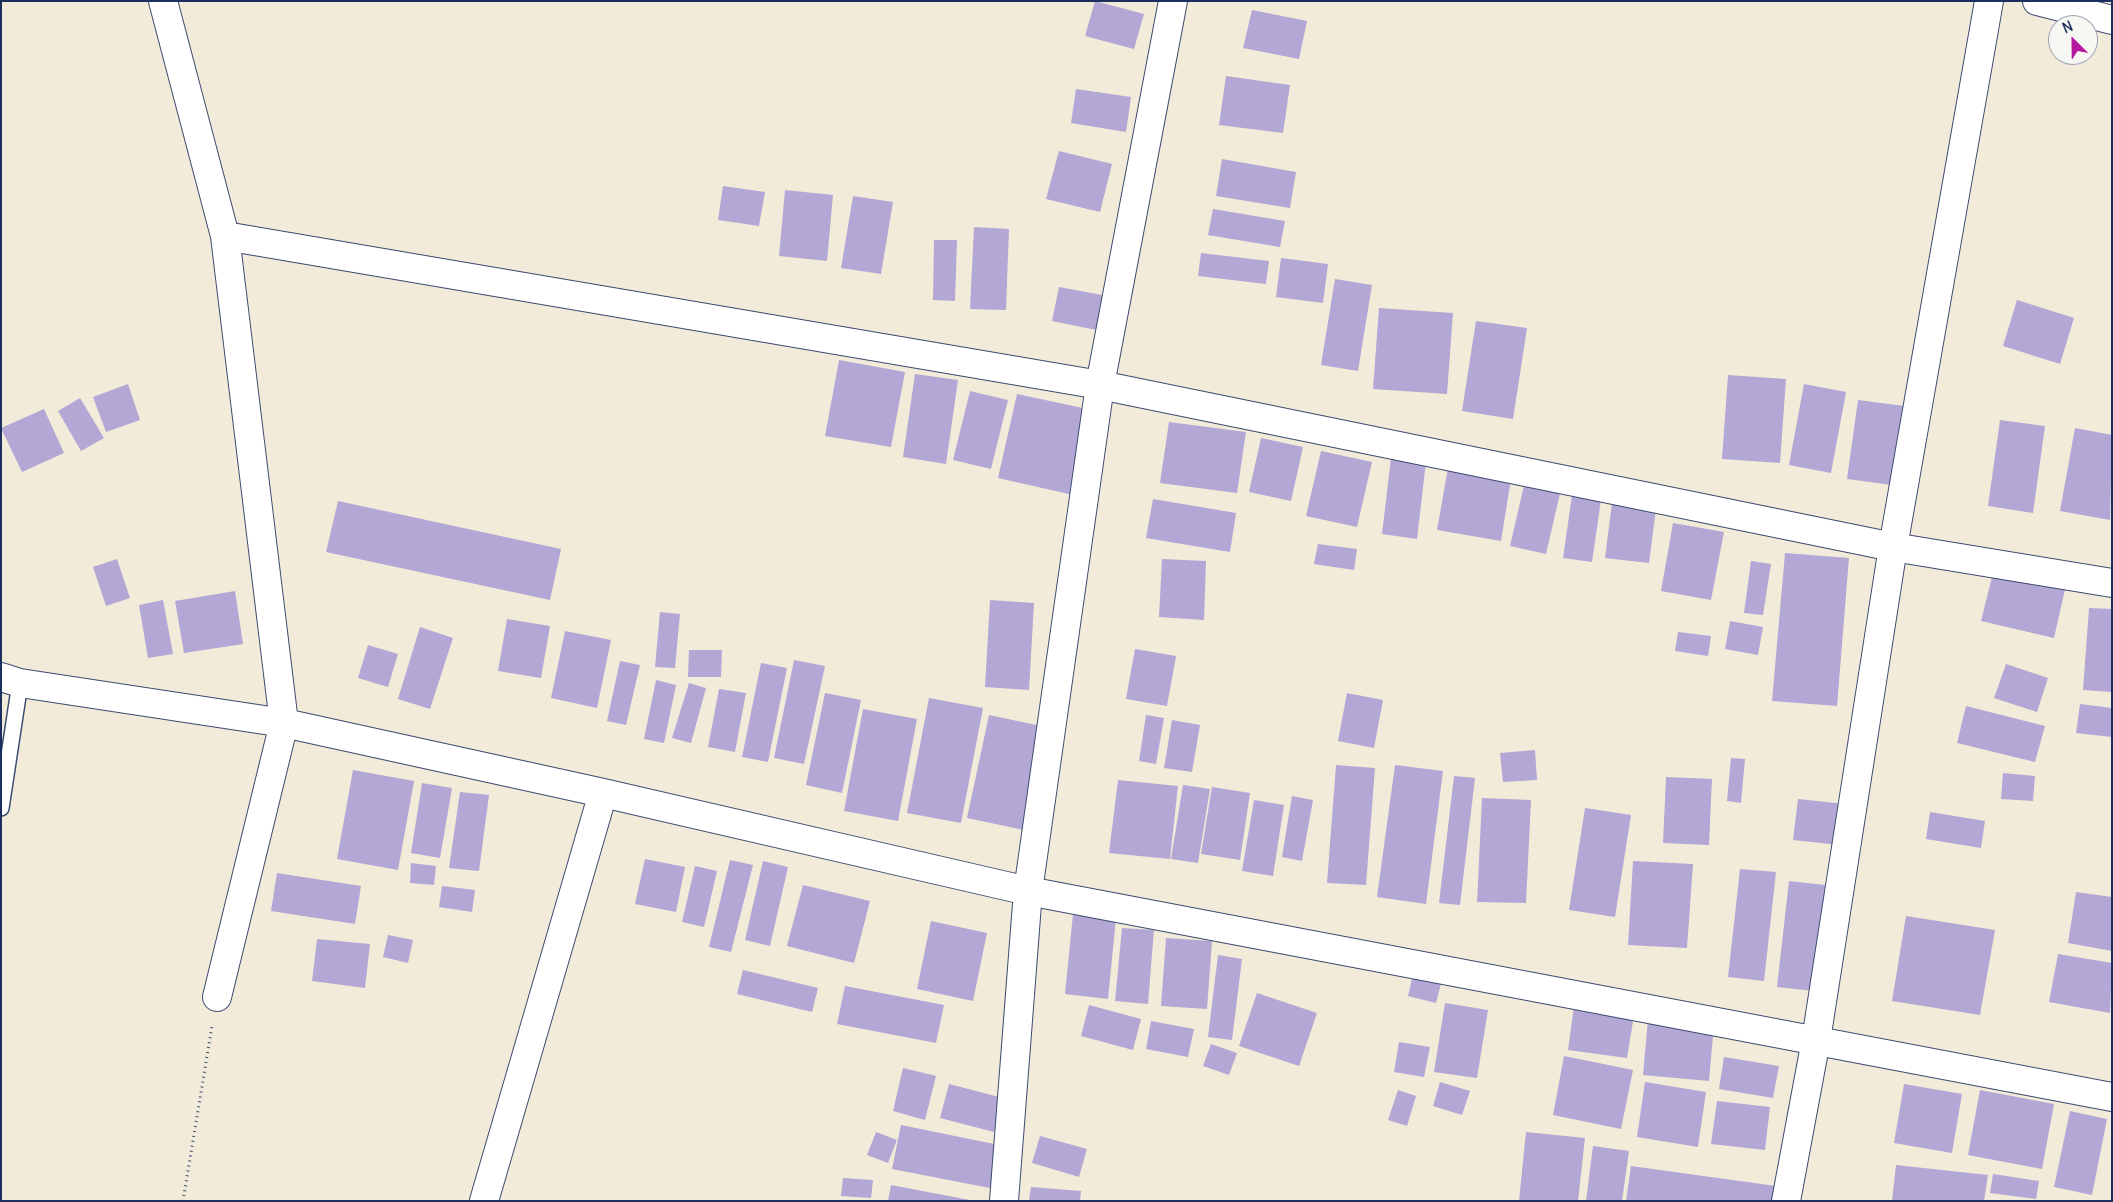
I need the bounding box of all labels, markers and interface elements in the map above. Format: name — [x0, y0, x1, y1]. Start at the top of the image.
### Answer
north arrow — [2048, 15, 2098, 65]
text: N — [2060, 17, 2076, 37]

